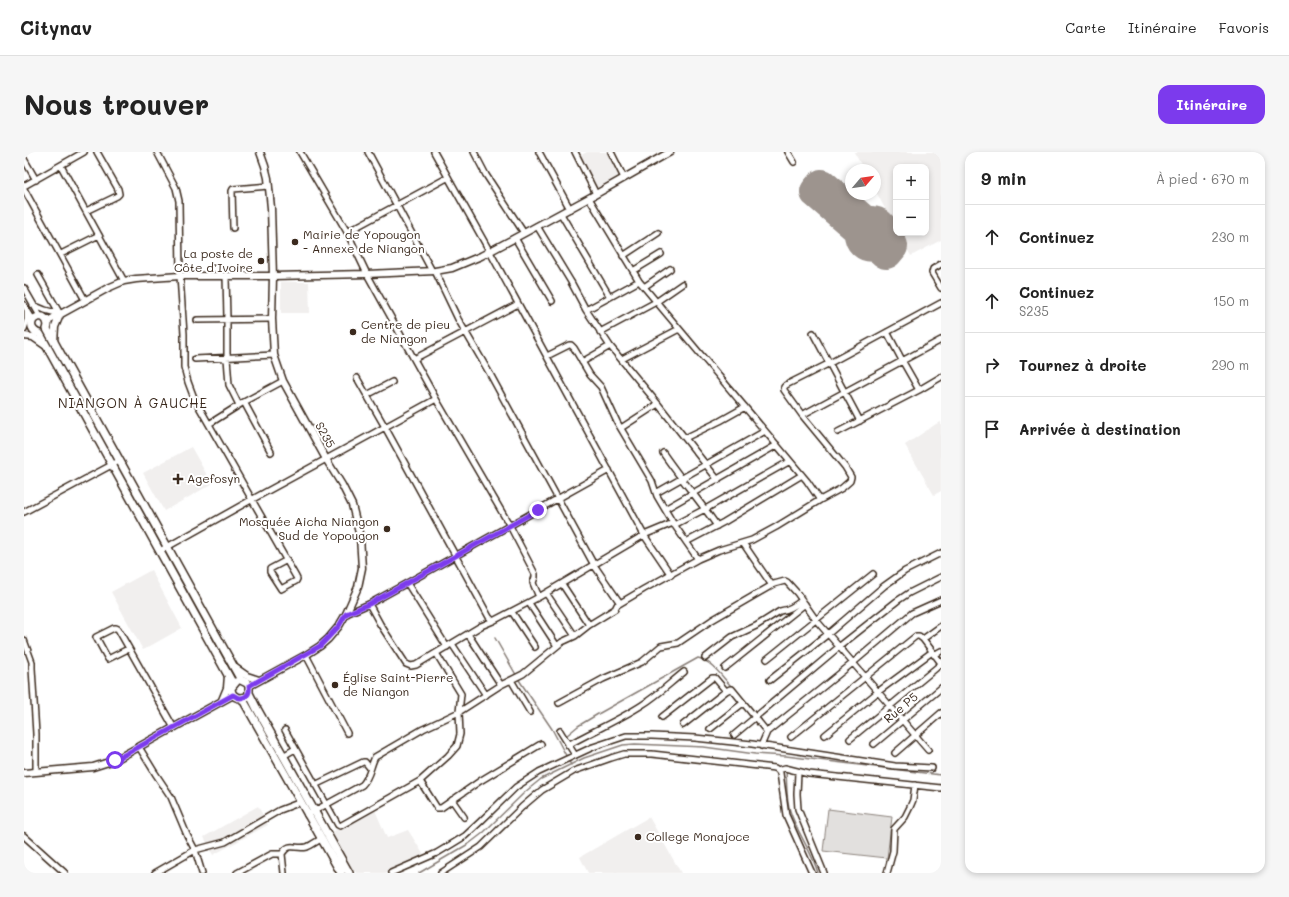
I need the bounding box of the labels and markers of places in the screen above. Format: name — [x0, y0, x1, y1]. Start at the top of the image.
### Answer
place label: Mairie de Yopougon - Annexe de Niangon — [303, 226, 425, 256]
marker: Mairie de Yopougon - Annexe de Niangon — [290, 237, 300, 247]
place label: La poste de Côte d’Ivoire — [174, 245, 253, 275]
marker: La poste de Côte d’Ivoire — [256, 256, 266, 266]
place label: Centre de pieu de Niangon — [361, 316, 450, 346]
marker: Centre de pieu de Niangon — [348, 327, 358, 337]
place label: Agefosyn — [187, 470, 240, 486]
marker: Agefosyn — [172, 473, 184, 485]
place label: Mosquée Aicha Niangon Sud de Yopougon — [239, 513, 379, 543]
marker: Mosquée Aicha Niangon Sud de Yopougon — [382, 524, 392, 534]
place label: Église Saint-Pierre de Niangon — [343, 669, 453, 699]
marker: Église Saint-Pierre de Niangon — [330, 680, 340, 690]
place label: College Monajoce — [646, 828, 750, 844]
marker: College Monajoce — [633, 832, 643, 842]

